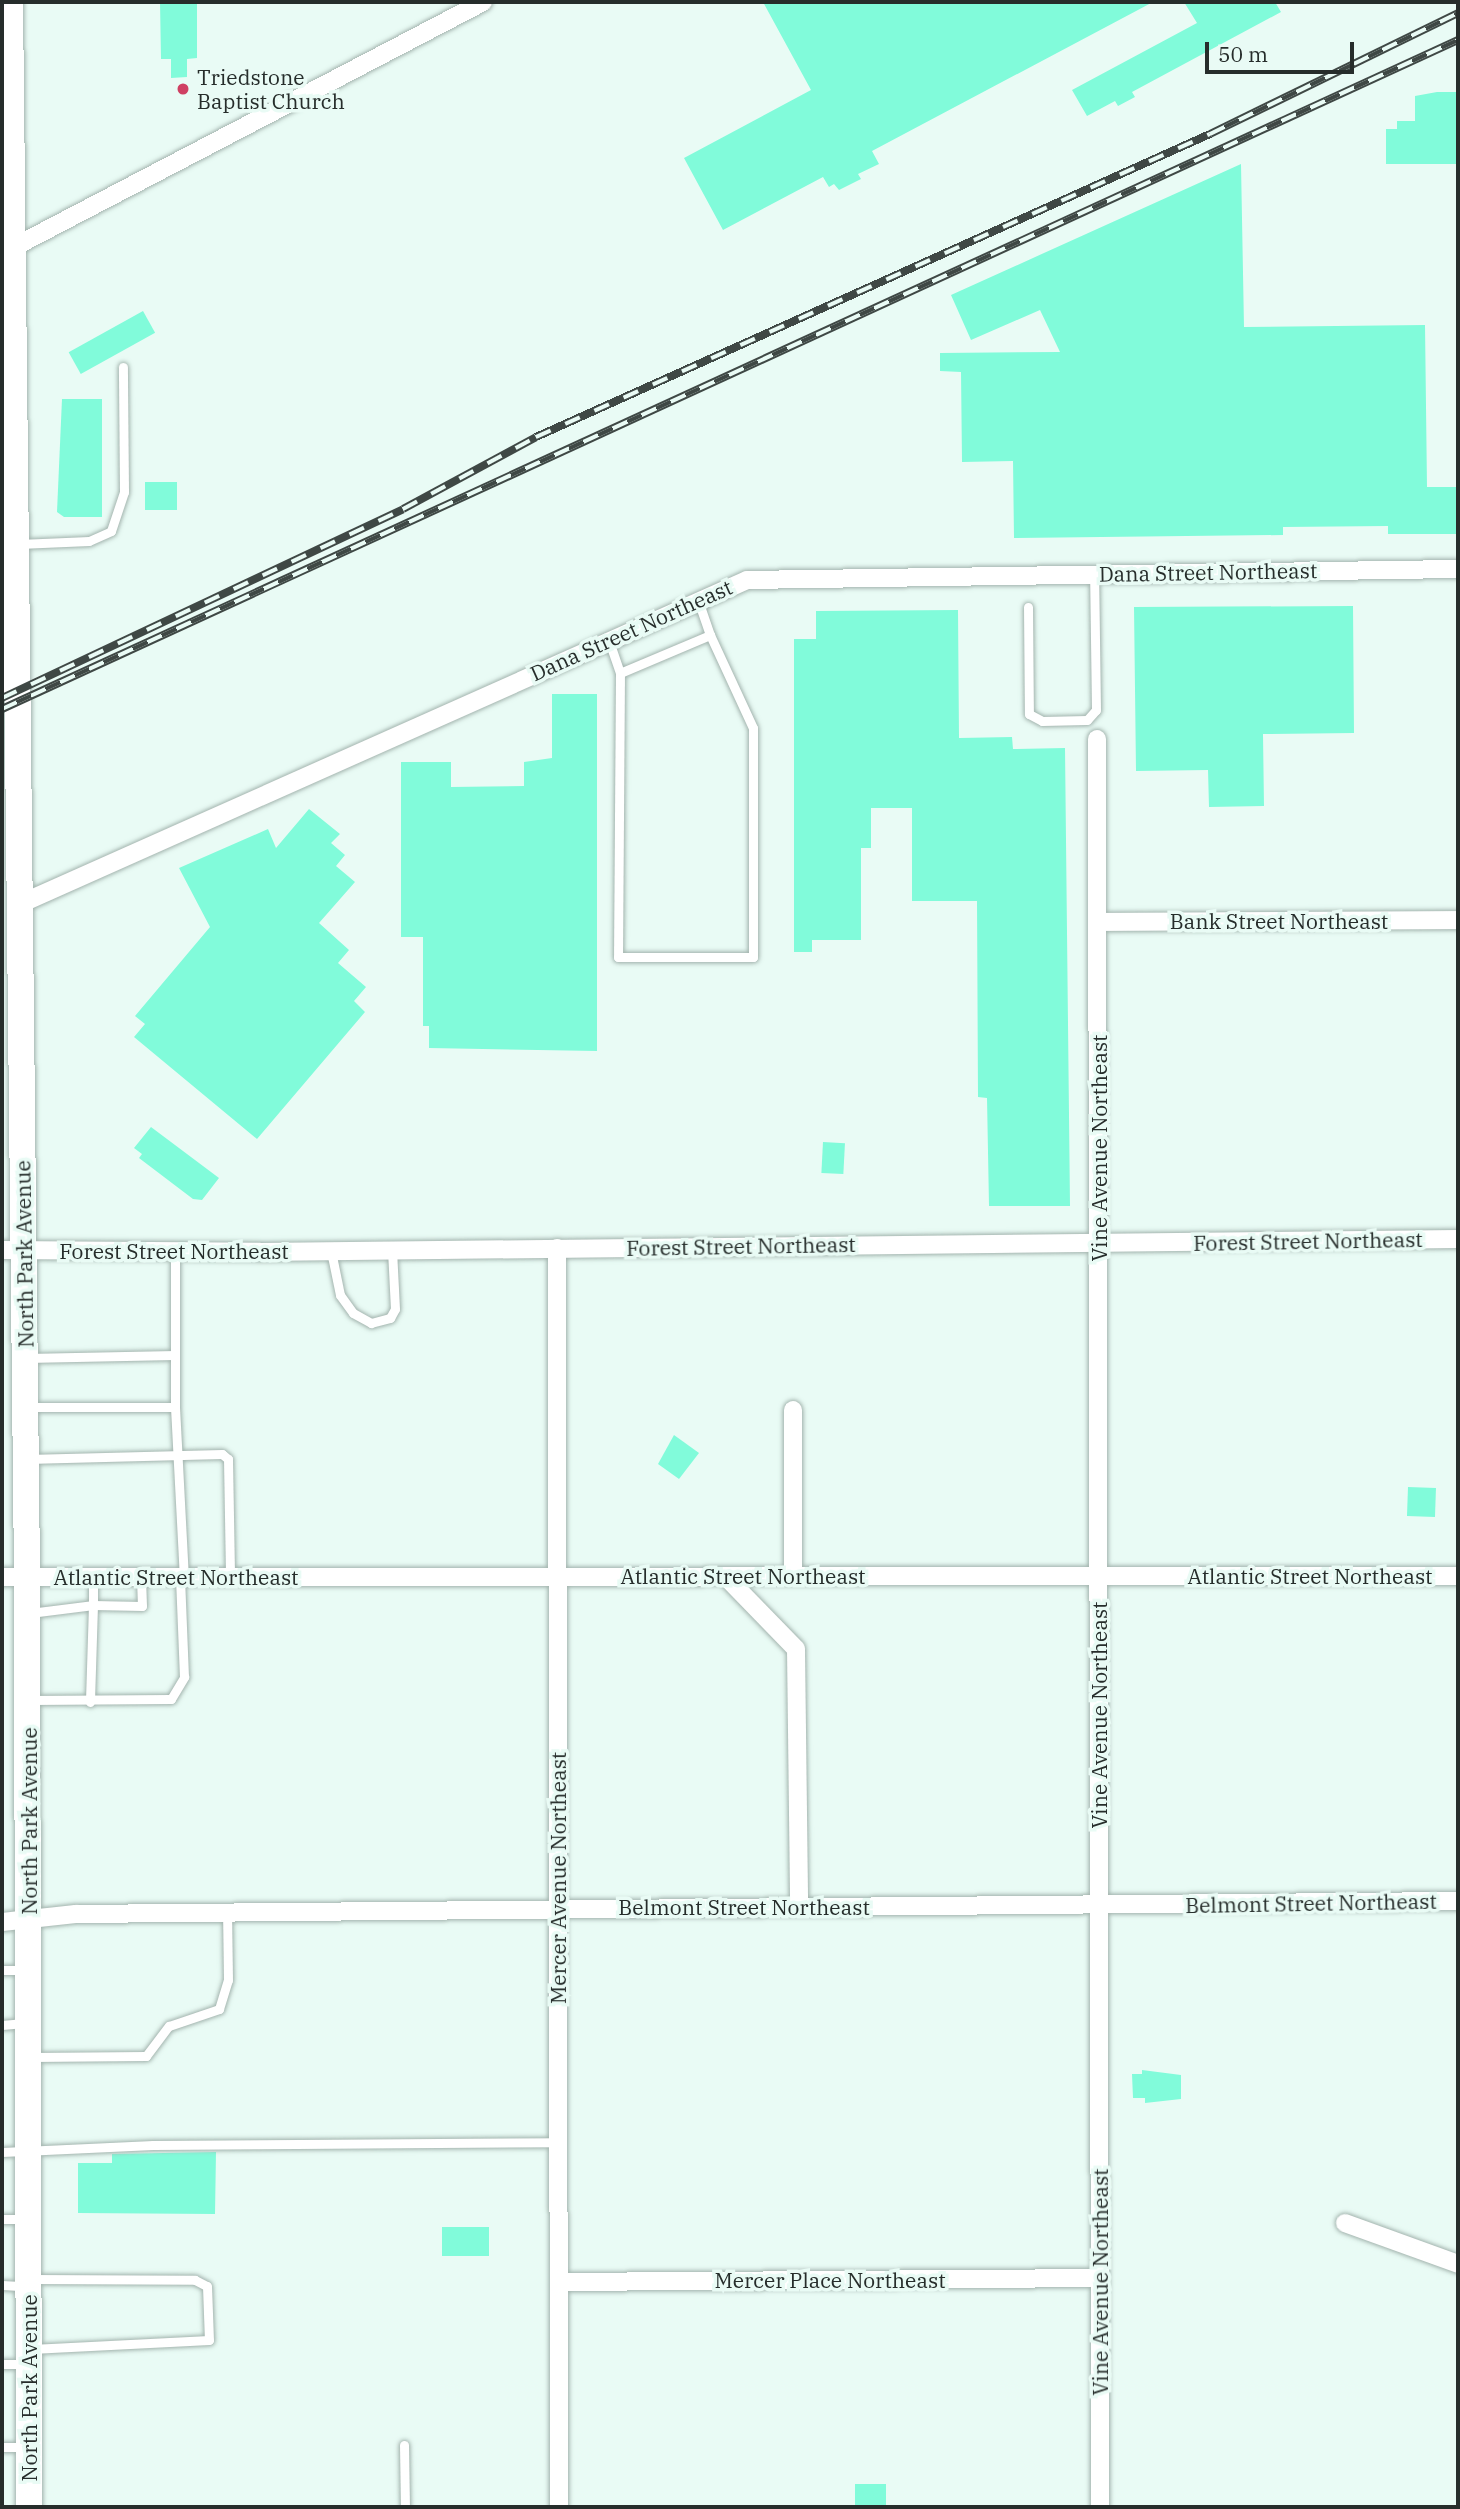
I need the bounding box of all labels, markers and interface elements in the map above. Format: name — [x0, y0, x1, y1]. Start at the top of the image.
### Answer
scale bar — [1208, 28, 1357, 72]
text: 50 m — [1218, 40, 1268, 68]
place label: Triedstone Baptist Church — [197, 64, 345, 114]
marker: Triedstone Baptist Church — [175, 81, 191, 97]
street label: Dana Street Northeast — [1099, 557, 1317, 587]
street label: Dana Street Northeast — [526, 574, 736, 686]
street label: Bank Street Northeast — [1170, 908, 1388, 934]
street label: Vine Avenue Northeast — [1086, 1035, 1112, 1261]
street label: North Park Avenue — [10, 1160, 38, 1348]
street label: Forest Street Northeast — [1193, 1226, 1423, 1256]
street label: Forest Street Northeast — [626, 1231, 856, 1261]
street label: Forest Street Northeast — [59, 1238, 289, 1264]
street label: Atlantic Street Northeast — [621, 1563, 865, 1589]
street label: Atlantic Street Northeast — [1188, 1563, 1432, 1589]
street label: Atlantic Street Northeast — [54, 1564, 298, 1590]
street label: Vine Avenue Northeast — [1086, 1602, 1112, 1828]
street label: North Park Avenue — [16, 1727, 42, 1915]
street label: Mercer Avenue Northeast — [545, 1752, 571, 2004]
street label: Belmont Street Northeast — [1185, 1888, 1437, 1918]
street label: Belmont Street Northeast — [618, 1894, 870, 1920]
street label: Vine Avenue Northeast — [1087, 2169, 1113, 2395]
street label: Mercer Place Northeast — [714, 2267, 946, 2293]
street label: North Park Avenue — [16, 2294, 42, 2482]

